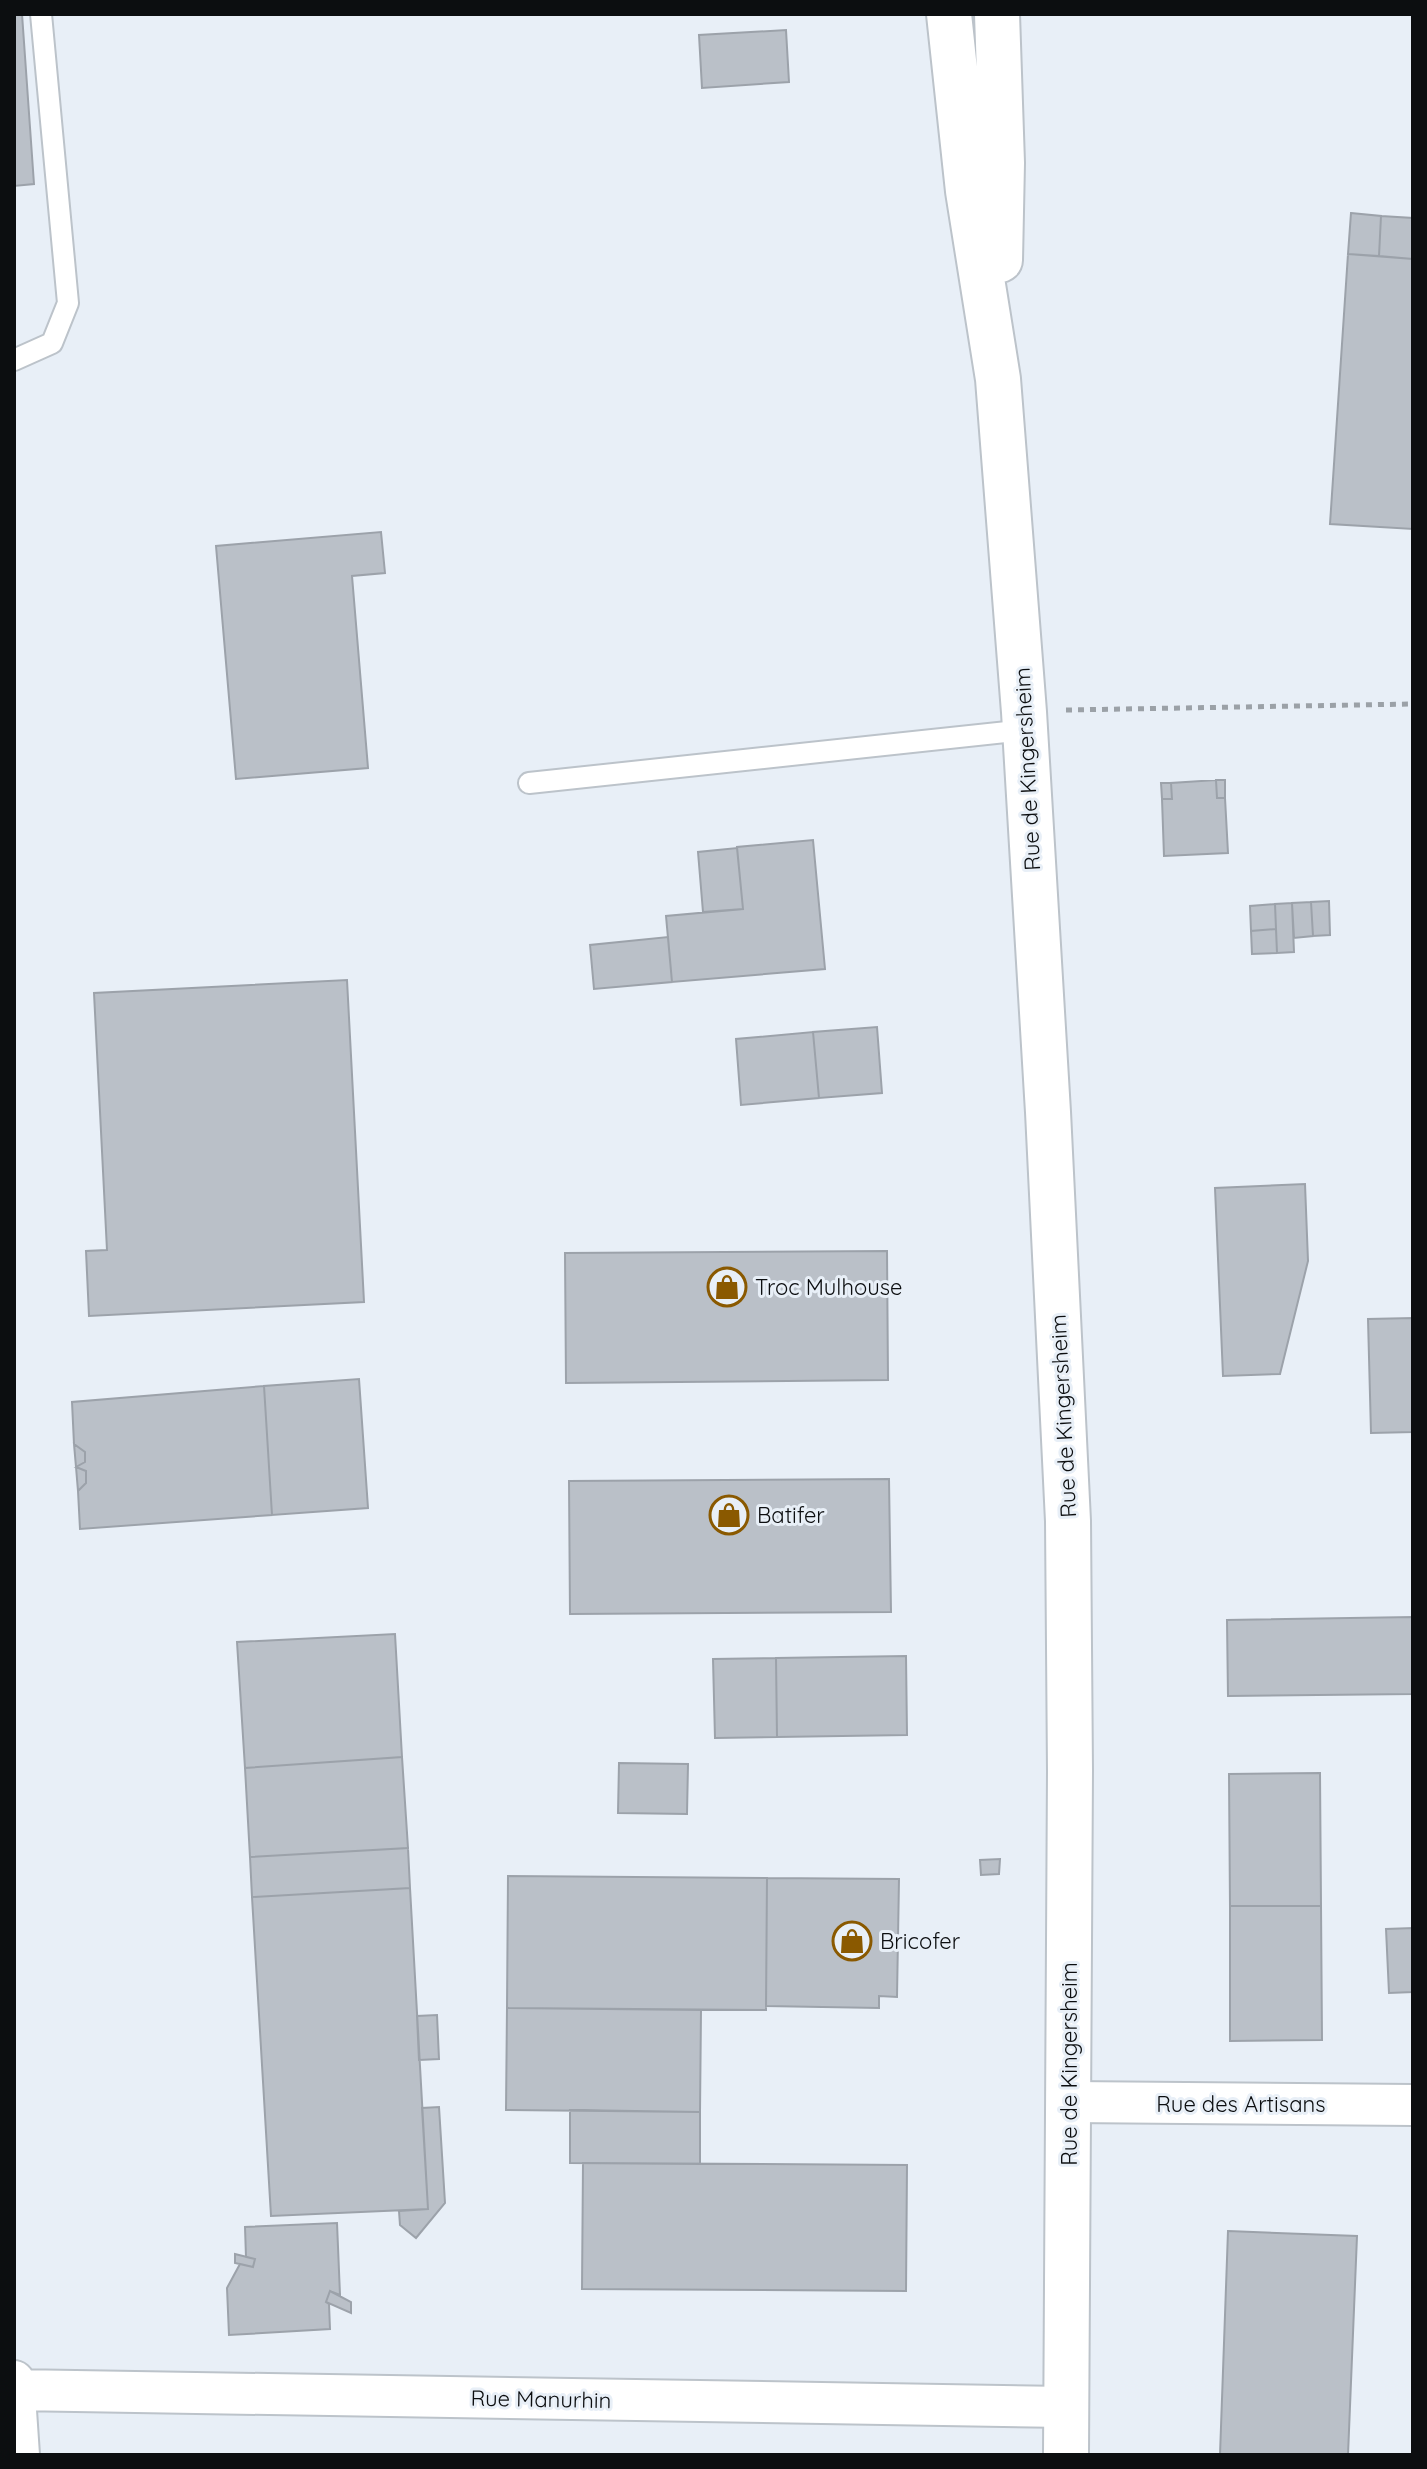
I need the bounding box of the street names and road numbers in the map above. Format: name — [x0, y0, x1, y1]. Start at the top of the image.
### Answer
street label: Rue de Kingersheim — [1008, 667, 1046, 871]
street label: Rue de Kingersheim — [1044, 1314, 1082, 1518]
street label: Rue de Kingersheim — [1055, 1962, 1083, 2166]
street label: Rue des Artisans — [1156, 2090, 1326, 2118]
street label: Rue Manurhin — [470, 2384, 612, 2414]

